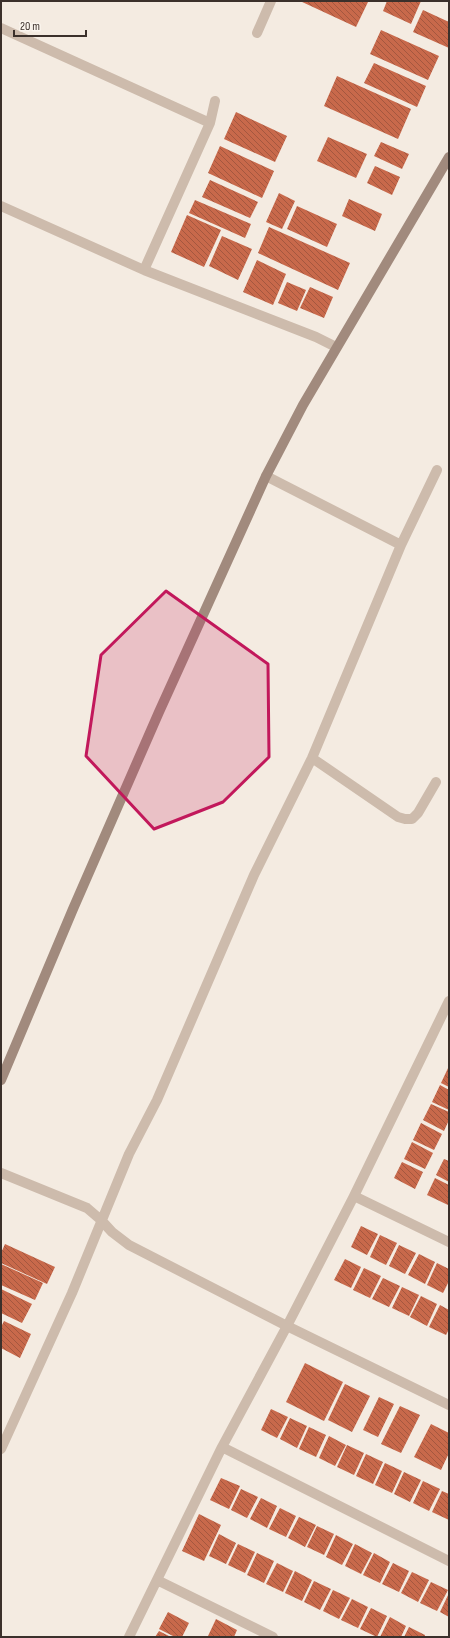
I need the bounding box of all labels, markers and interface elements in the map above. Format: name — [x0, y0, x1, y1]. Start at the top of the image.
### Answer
scale bar — [14, 12, 86, 38]
text: 20 m — [20, 19, 40, 34]

